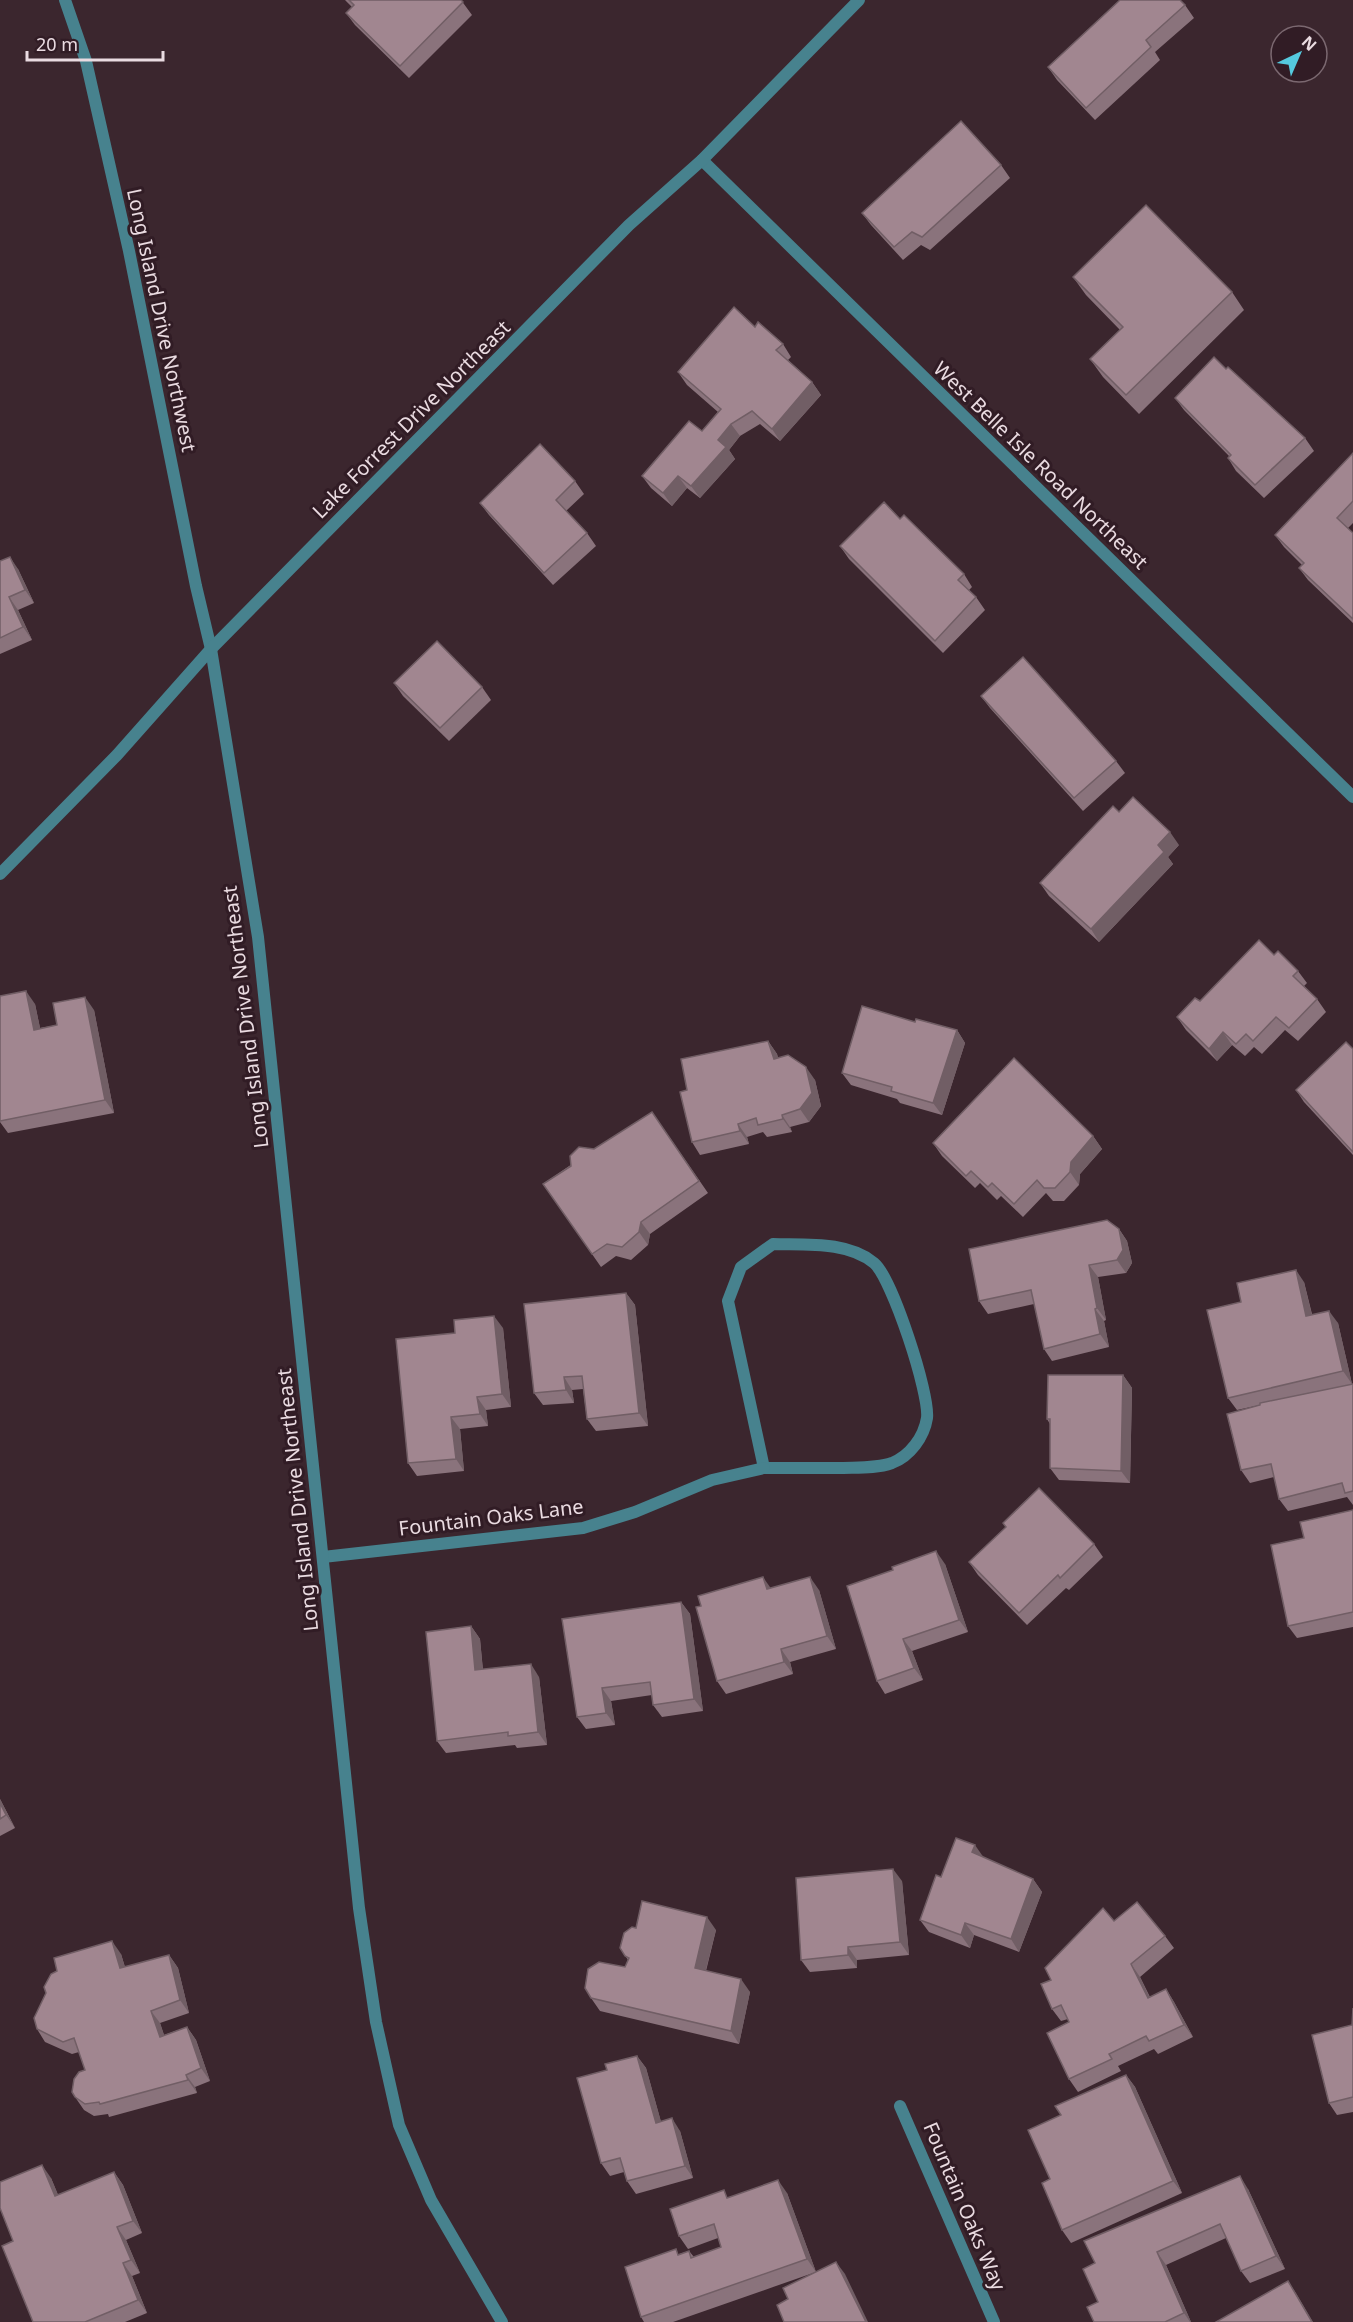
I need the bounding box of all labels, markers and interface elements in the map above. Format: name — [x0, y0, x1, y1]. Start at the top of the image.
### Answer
scale bar — [27, 24, 164, 62]
north arrow — [1269, 24, 1329, 84]
text: N — [1297, 31, 1322, 56]
text: 20 m — [36, 32, 78, 56]
street label: Long Island Drive Northwest — [121, 186, 203, 454]
street label: Lake Forrest Drive Northeast — [306, 314, 516, 524]
street label: West Belle Isle Road Northeast — [928, 355, 1154, 575]
street label: Long Island Drive Northeast — [216, 884, 274, 1150]
street label: Long Island Drive Northeast — [270, 1367, 324, 1633]
street label: Fountain Oaks Lane — [397, 1492, 585, 1542]
street label: Fountain Oaks Way — [917, 2118, 1013, 2295]

